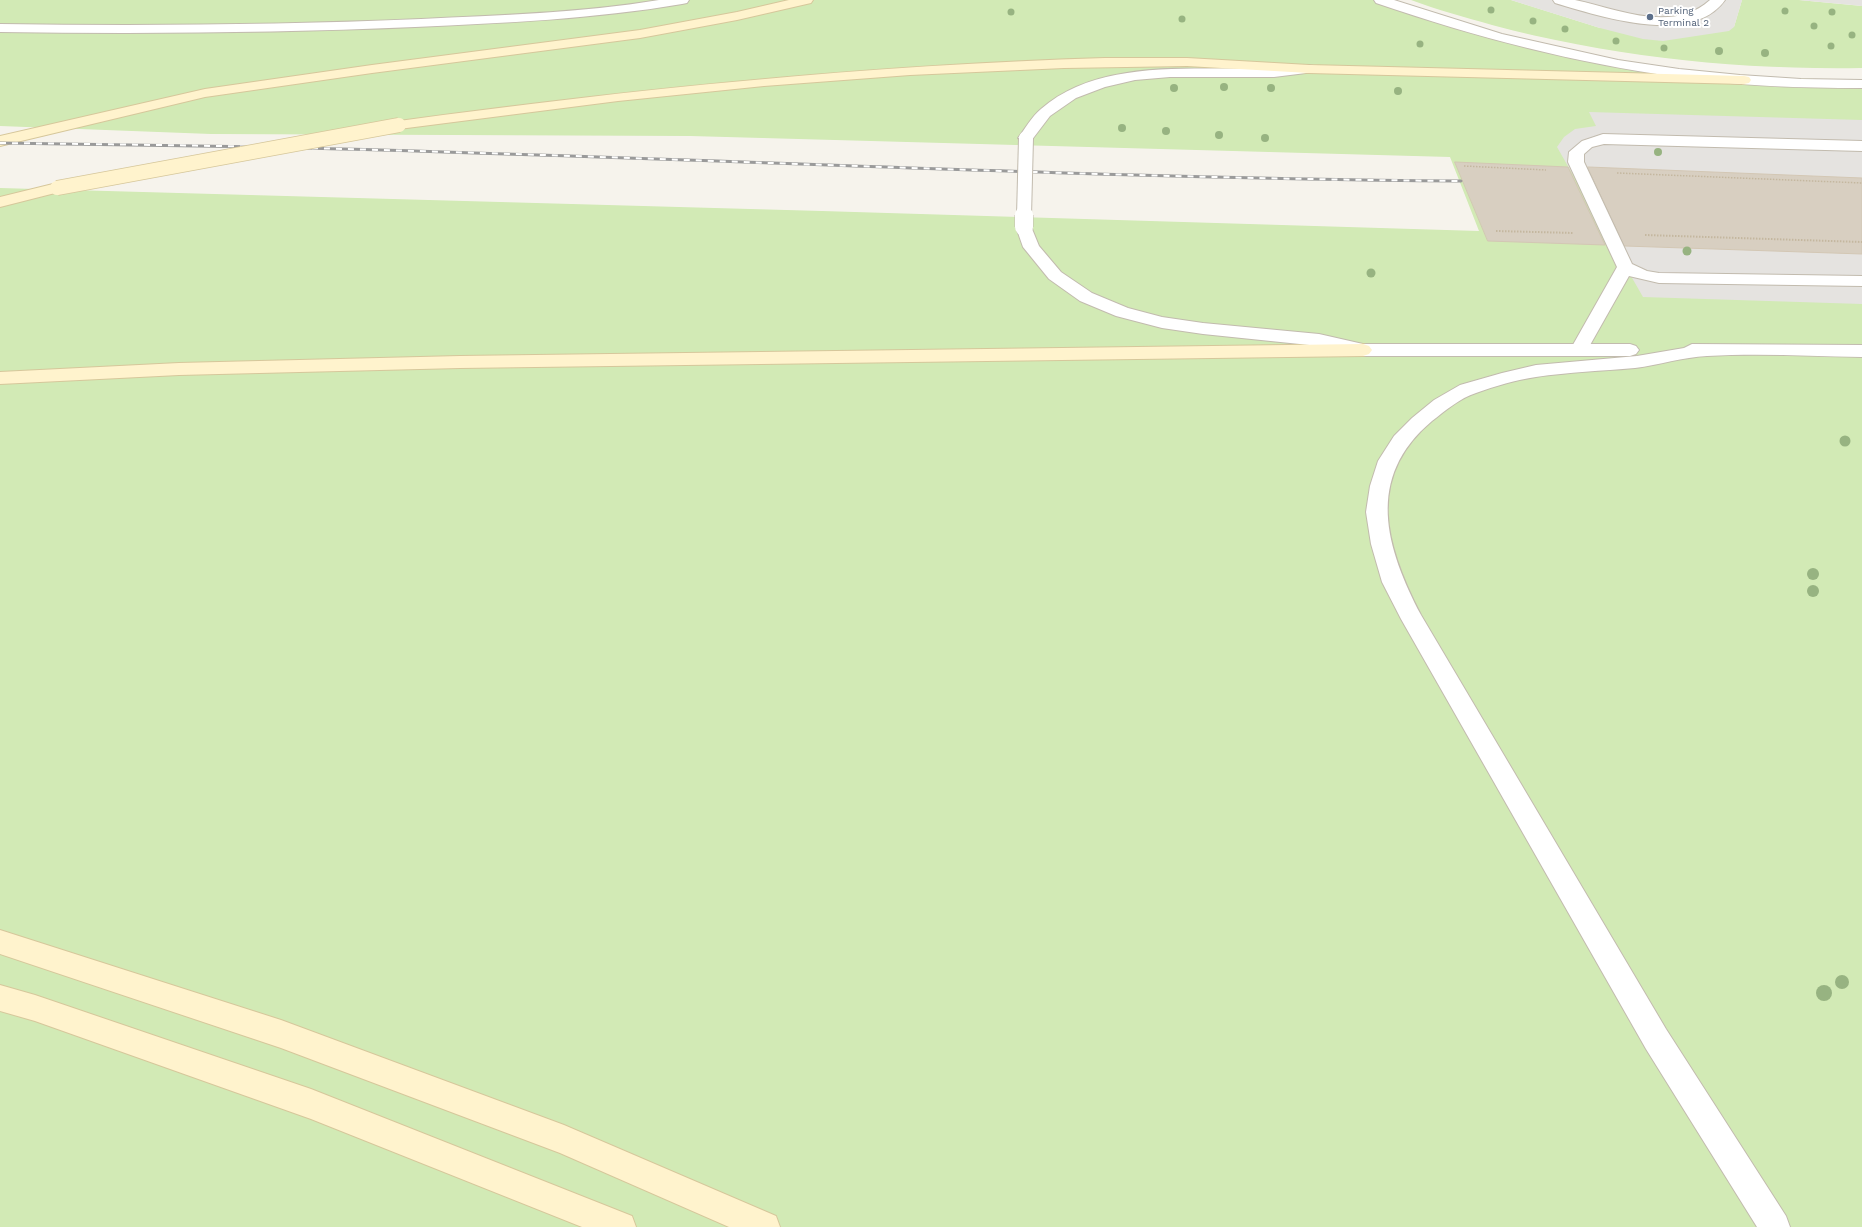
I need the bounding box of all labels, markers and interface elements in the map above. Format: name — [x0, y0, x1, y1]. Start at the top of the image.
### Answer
place label: Parking Terminal 2 — [1658, 5, 1709, 28]
marker: Parking Terminal 2 — [1645, 12, 1655, 22]

